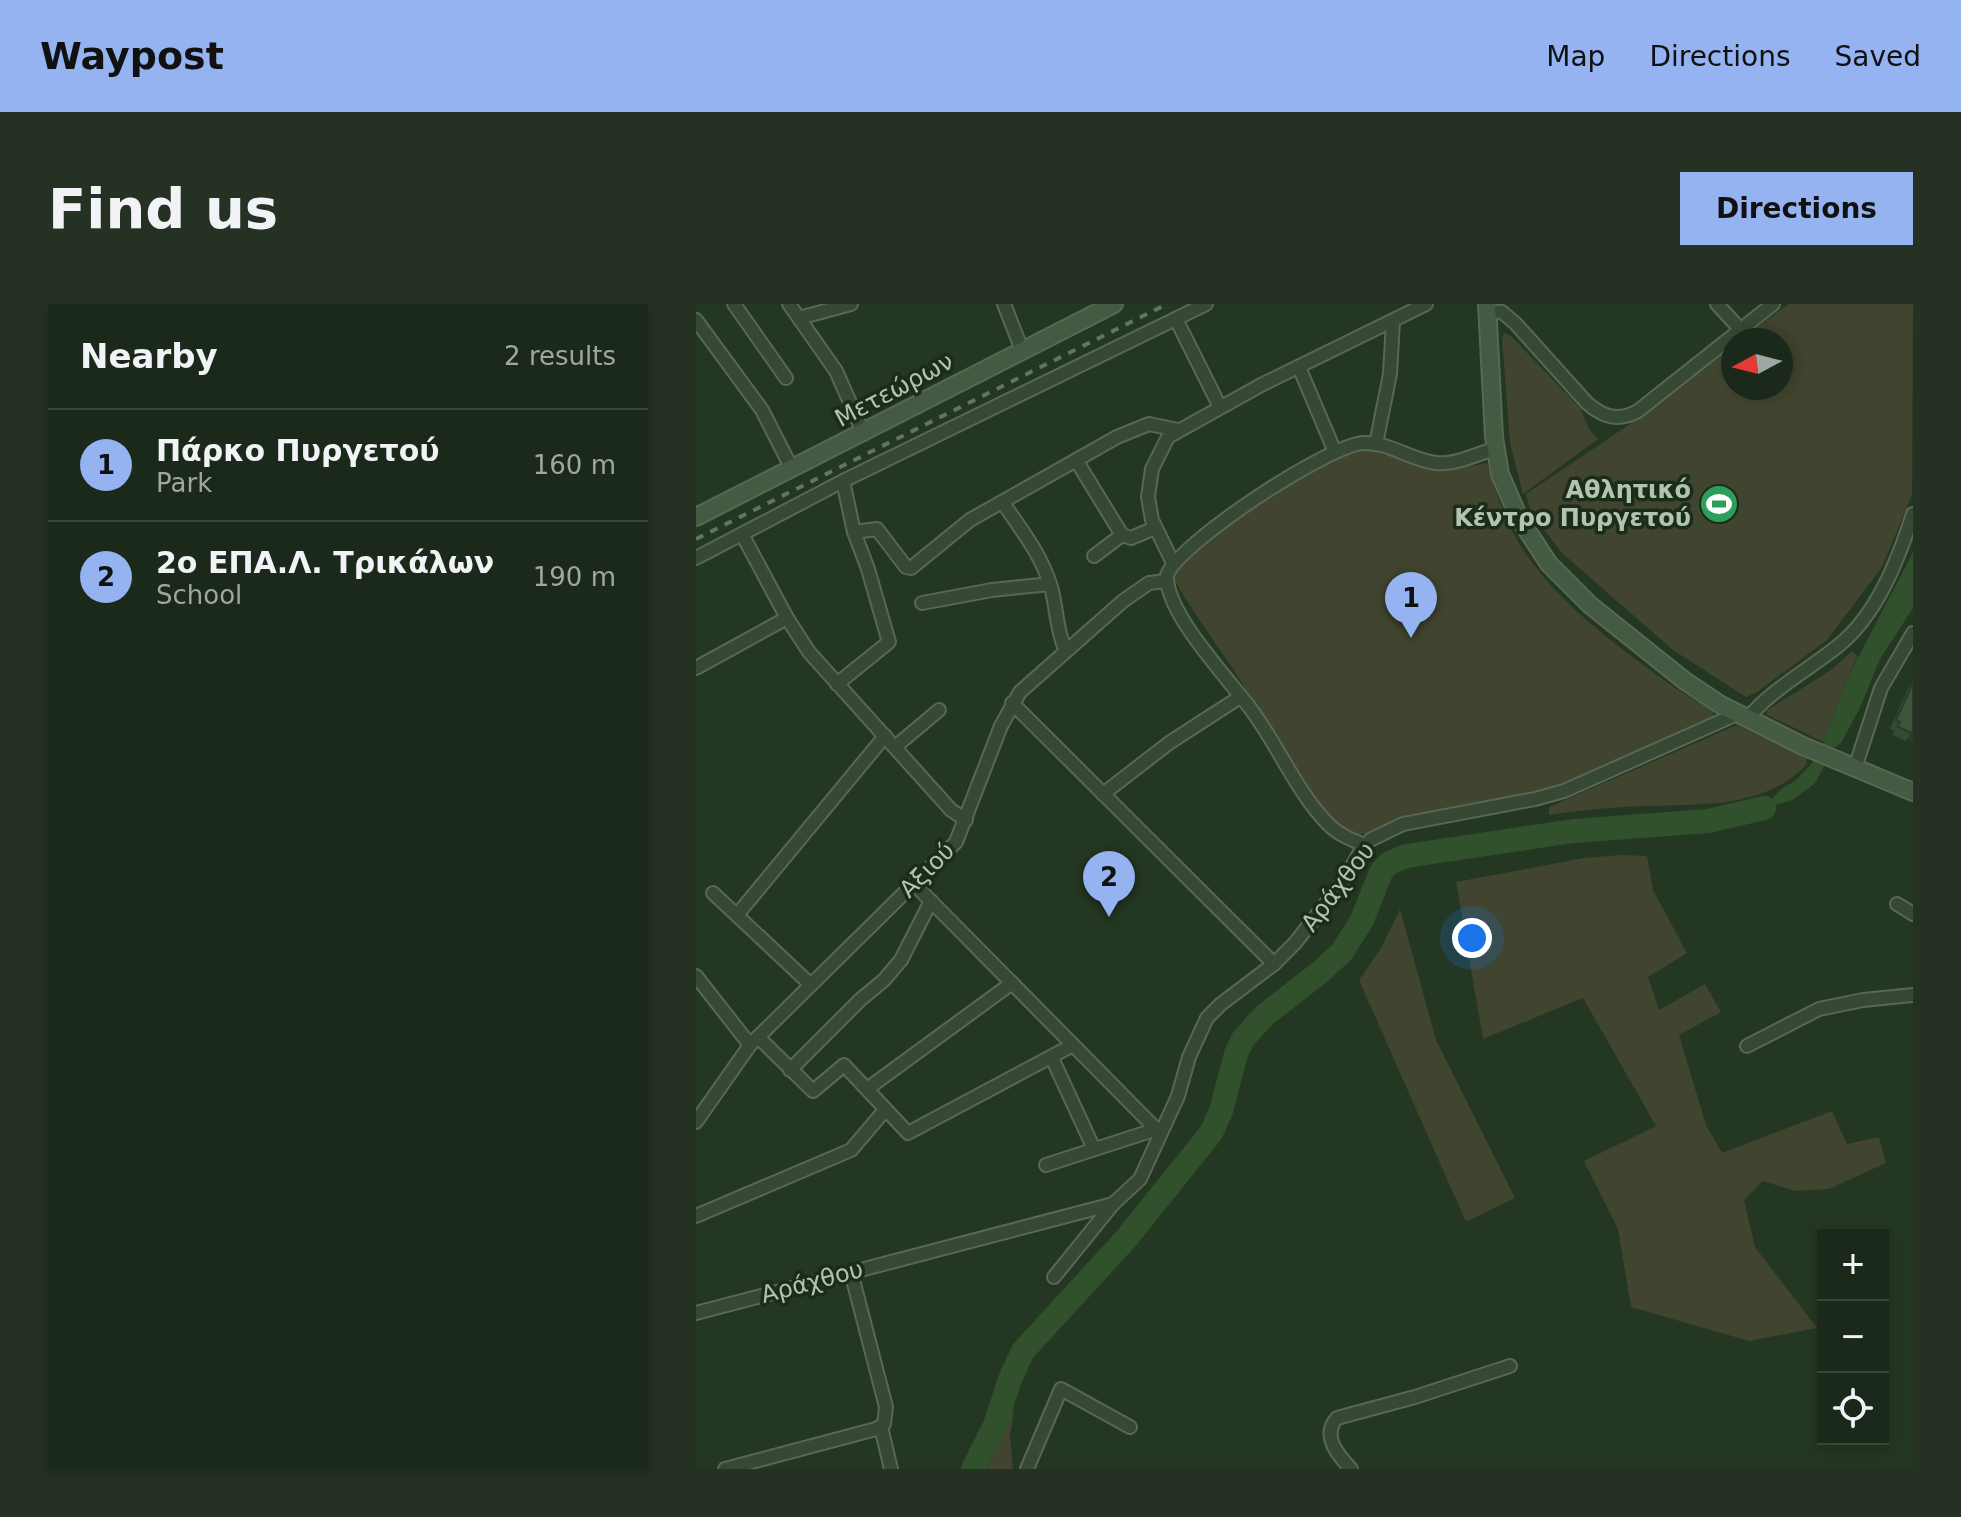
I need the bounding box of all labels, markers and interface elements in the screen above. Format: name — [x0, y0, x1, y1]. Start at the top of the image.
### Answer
text: Waypost — [40, 34, 224, 78]
text: Map — [1546, 40, 1605, 73]
text: Directions — [1649, 40, 1790, 73]
text: Saved — [1834, 40, 1921, 73]
button: Directions — [1680, 172, 1913, 245]
text: Find us — [48, 176, 278, 241]
north arrow — [1721, 328, 1793, 400]
text: Nearby — [80, 336, 218, 376]
text: 2 results — [504, 341, 616, 371]
street label: Μετεώρων — [830, 347, 958, 433]
text: Πάρκο Πυργετού — [156, 433, 440, 468]
text: 1 — [97, 450, 115, 480]
text: 160 m — [533, 450, 616, 480]
text: Park — [156, 468, 212, 498]
place label: Αθλητικό Κέντρο Πυργετού — [1454, 476, 1691, 532]
sports icon: Αθλητικό Κέντρο Πυργετού — [1698, 483, 1740, 525]
text: 2ο ΕΠΑ.Λ. Τρικάλων — [156, 545, 494, 580]
text: 2 — [97, 562, 115, 592]
text: 190 m — [533, 562, 616, 592]
pin: 1 — [1385, 572, 1437, 638]
text: School — [156, 580, 242, 610]
street label: Αξιού — [894, 837, 960, 903]
street label: Αράχθου — [1295, 837, 1381, 937]
pin: 2 — [1083, 851, 1135, 917]
your location — [1452, 918, 1492, 958]
map controls — [1817, 1229, 1889, 1445]
button: + — [1817, 1229, 1889, 1301]
street label: Αράχθου — [758, 1255, 866, 1309]
button: − — [1817, 1301, 1889, 1373]
button: locate — [1817, 1373, 1889, 1445]

